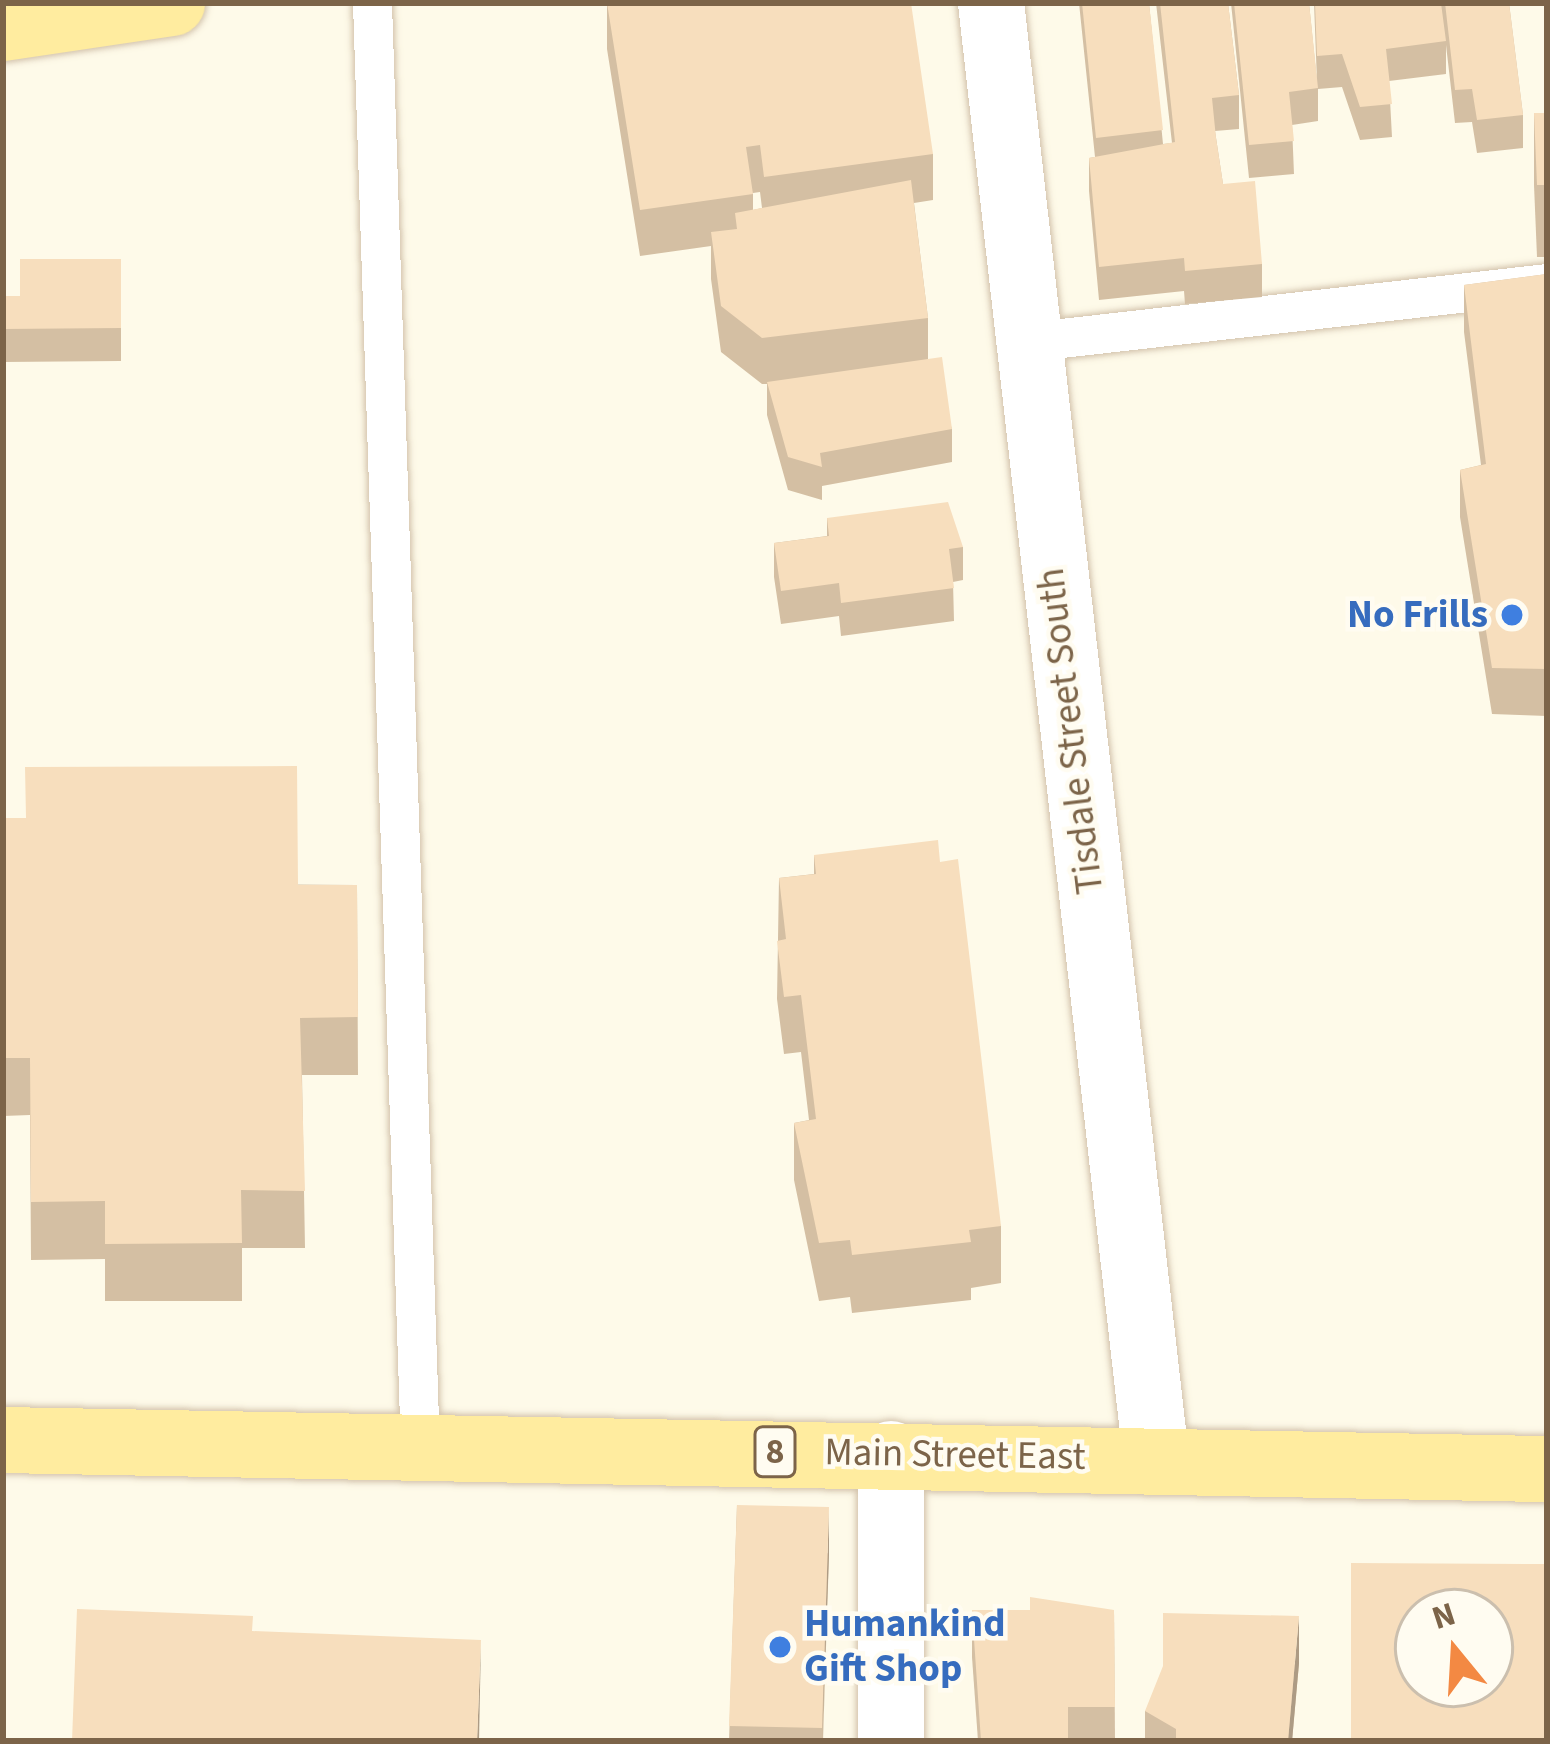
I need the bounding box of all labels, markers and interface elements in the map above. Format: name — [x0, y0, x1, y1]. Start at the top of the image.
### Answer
street label: Tisdale Street South — [1028, 565, 1114, 897]
place label: No Frills — [1347, 592, 1488, 638]
marker: No Frills — [1499, 602, 1525, 628]
road number: 8 — [751, 1422, 799, 1482]
street label: Main Street East — [824, 1429, 1086, 1481]
north arrow — [1394, 1588, 1514, 1708]
text: N — [1426, 1590, 1461, 1642]
place label: Humankind Gift Shop — [804, 1602, 1006, 1693]
marker: Humankind Gift Shop — [767, 1634, 793, 1660]

